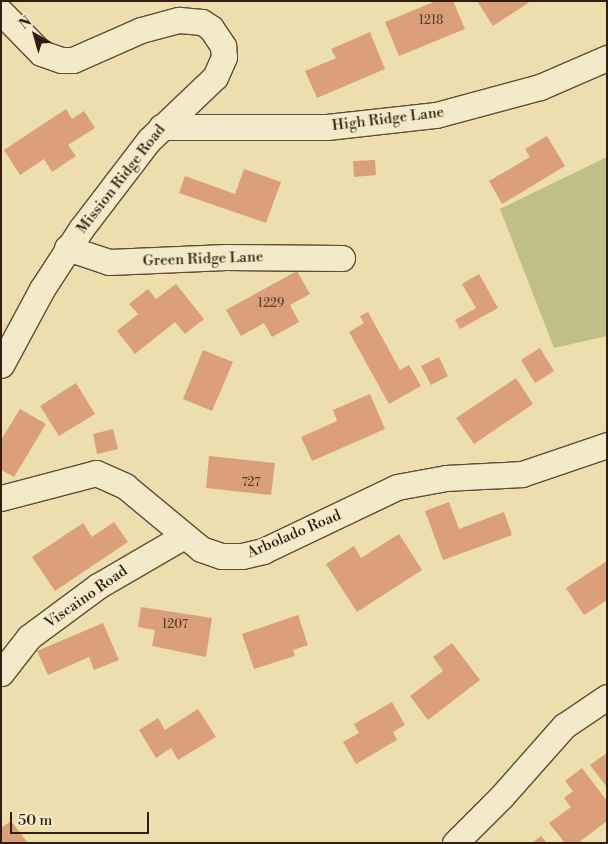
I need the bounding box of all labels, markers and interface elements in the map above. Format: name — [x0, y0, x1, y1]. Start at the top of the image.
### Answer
north arrow — [10, 10, 60, 60]
text: N — [16, 13, 36, 34]
house number: 1218 — [419, 14, 443, 28]
street label: High Ridge Lane — [331, 103, 445, 135]
street label: Mission Ridge Road — [73, 121, 169, 237]
street label: Green Ridge Lane — [142, 248, 264, 270]
house number: 1229 — [258, 297, 284, 311]
house number: 727 — [242, 476, 260, 490]
street label: Arbolado Road — [244, 506, 344, 562]
street label: Viscaino Road — [41, 562, 131, 632]
house number: 1207 — [162, 618, 188, 632]
scale bar — [12, 802, 151, 834]
text: 50 m — [18, 811, 52, 830]

